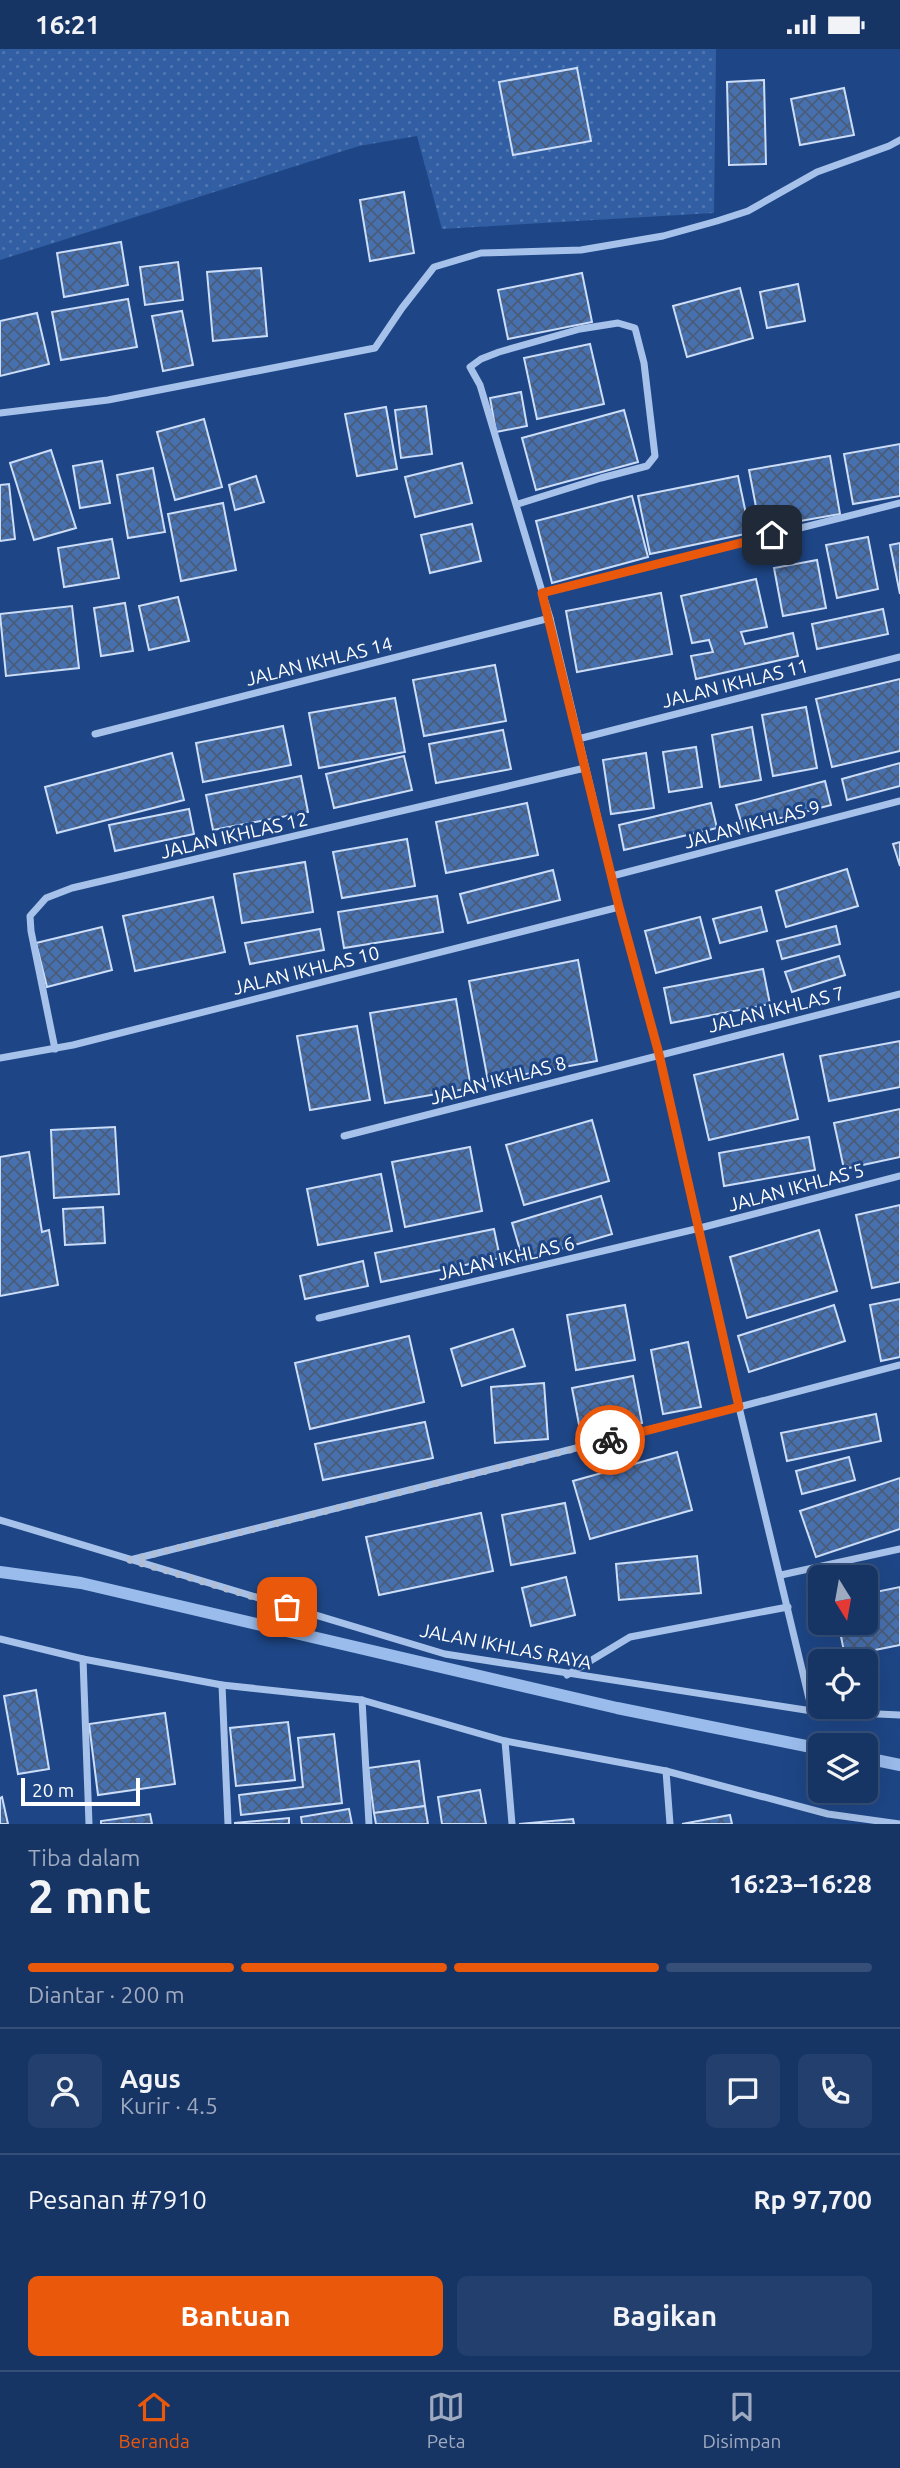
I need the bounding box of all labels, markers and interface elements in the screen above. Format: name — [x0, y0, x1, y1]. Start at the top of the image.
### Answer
text: 16:21 — [35, 10, 100, 39]
pin — [742, 505, 802, 565]
icon: home — [753, 516, 791, 554]
street label: JALAN IKHLAS 14 — [243, 632, 395, 690]
street label: JALAN IKHLAS 11 — [659, 654, 811, 712]
street label: JALAN IKHLAS 9 — [682, 795, 822, 853]
street label: JALAN IKHLAS 12 — [158, 807, 310, 863]
street label: JALAN IKHLAS 10 — [230, 941, 382, 999]
street label: JALAN IKHLAS 7 — [706, 981, 846, 1037]
street label: JALAN IKHLAS 8 — [428, 1051, 568, 1109]
street label: JALAN IKHLAS 5 — [726, 1158, 866, 1216]
street label: JALAN IKHLAS 6 — [435, 1232, 577, 1284]
courier — [575, 1405, 645, 1475]
icon: bike — [591, 1421, 629, 1459]
north arrow — [808, 1565, 878, 1635]
map controls — [808, 1565, 878, 1803]
pin — [257, 1577, 317, 1637]
icon: bag — [268, 1588, 306, 1626]
street label: JALAN IKHLAS RAYA — [418, 1619, 594, 1674]
button: locate — [808, 1649, 878, 1719]
button: layers — [808, 1733, 878, 1803]
scale bar — [21, 1775, 140, 1807]
text: 20 m — [32, 1779, 74, 1801]
text: Tiba dalam — [28, 1845, 140, 1870]
text: 16:23–16:28 — [729, 1869, 872, 1898]
text: 2 mnt — [28, 1870, 151, 1922]
text: Diantar · 200 m — [28, 1982, 185, 2007]
button: person — [28, 2054, 102, 2128]
button: chat — [706, 2054, 780, 2128]
button: phone — [798, 2054, 872, 2128]
text: Agus — [120, 2064, 181, 2093]
text: Kurir · 4.5 — [120, 2093, 218, 2118]
text: Pesanan #7910 — [28, 2185, 207, 2214]
text: Rp 97,700 — [753, 2185, 872, 2214]
button: Bantuan — [28, 2276, 443, 2356]
button: Bagikan — [457, 2276, 872, 2356]
tab: Beranda — [119, 2388, 190, 2452]
tab: Peta — [427, 2388, 465, 2452]
tab: Disimpan — [702, 2388, 781, 2452]

